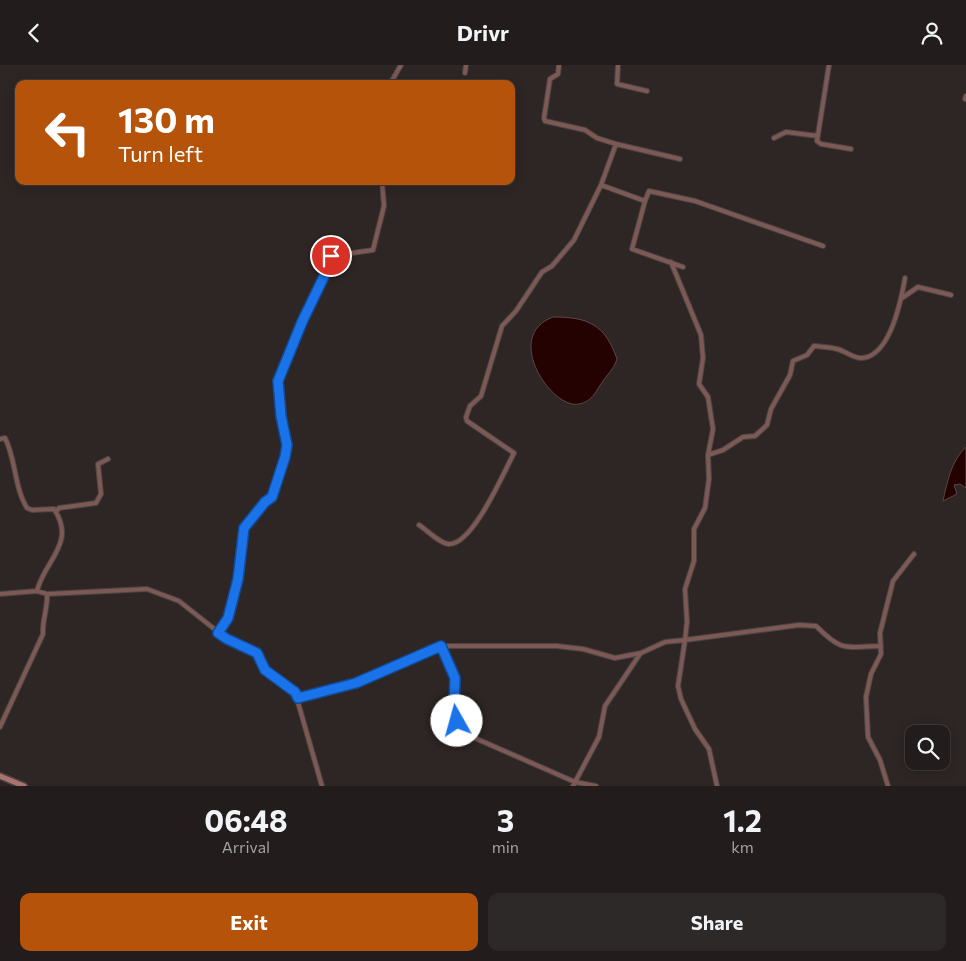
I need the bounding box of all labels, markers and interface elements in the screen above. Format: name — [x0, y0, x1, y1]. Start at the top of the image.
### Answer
icon: back — [20, 19, 48, 47]
text: Drivr — [457, 19, 509, 46]
icon: person — [918, 19, 946, 47]
text: 130 m — [118, 97, 215, 140]
icon: left — [35, 100, 100, 165]
text: Turn left — [118, 140, 203, 167]
pin — [310, 235, 352, 277]
icon: arrive — [317, 242, 345, 270]
position arrow — [430, 694, 482, 746]
map controls — [905, 725, 950, 770]
button: search — [905, 725, 950, 770]
text: 06:48 — [204, 801, 288, 838]
text: 3 — [497, 801, 514, 838]
text: 1.2 — [723, 801, 762, 838]
text: Arrival — [222, 837, 270, 856]
text: min — [492, 837, 519, 856]
text: km — [731, 837, 754, 856]
button: Exit — [20, 893, 478, 951]
button: Share — [488, 893, 946, 951]

